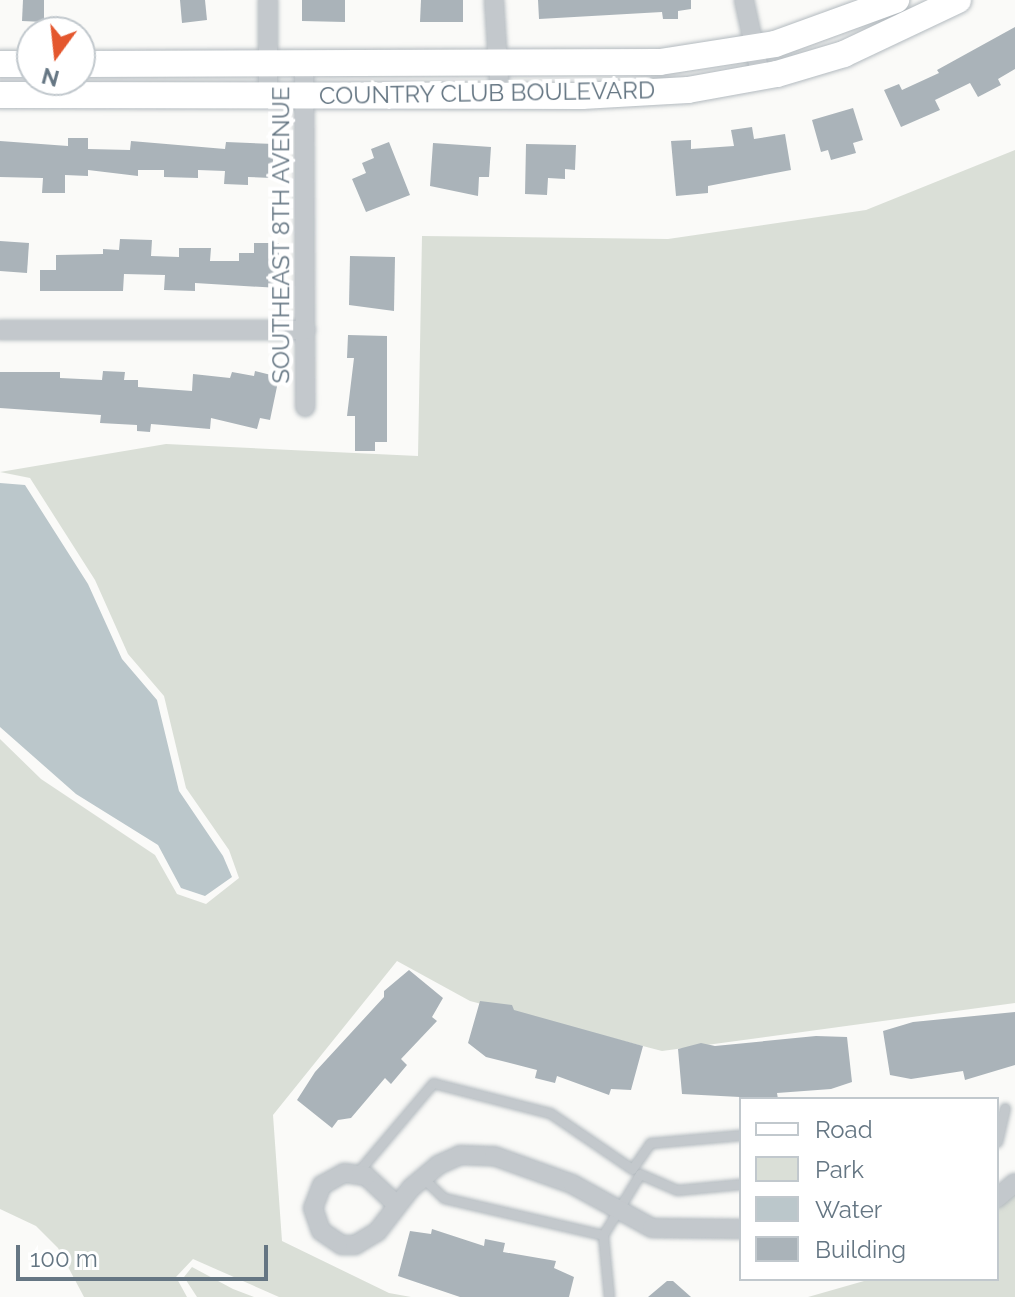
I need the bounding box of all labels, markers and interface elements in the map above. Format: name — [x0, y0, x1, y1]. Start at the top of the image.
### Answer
north arrow — [16, 16, 96, 96]
text: N — [39, 63, 62, 92]
street label: COUNTRY CLUB BOULEVARD — [318, 76, 656, 110]
street label: SOUTHEAST 8TH AVENUE — [267, 86, 295, 384]
legend — [739, 1097, 999, 1281]
text: Road — [815, 1115, 873, 1144]
text: Park — [815, 1155, 864, 1184]
text: Water — [815, 1195, 882, 1224]
scale bar — [20, 1229, 272, 1279]
text: Building — [815, 1235, 906, 1264]
text: 100 m — [30, 1244, 98, 1273]

